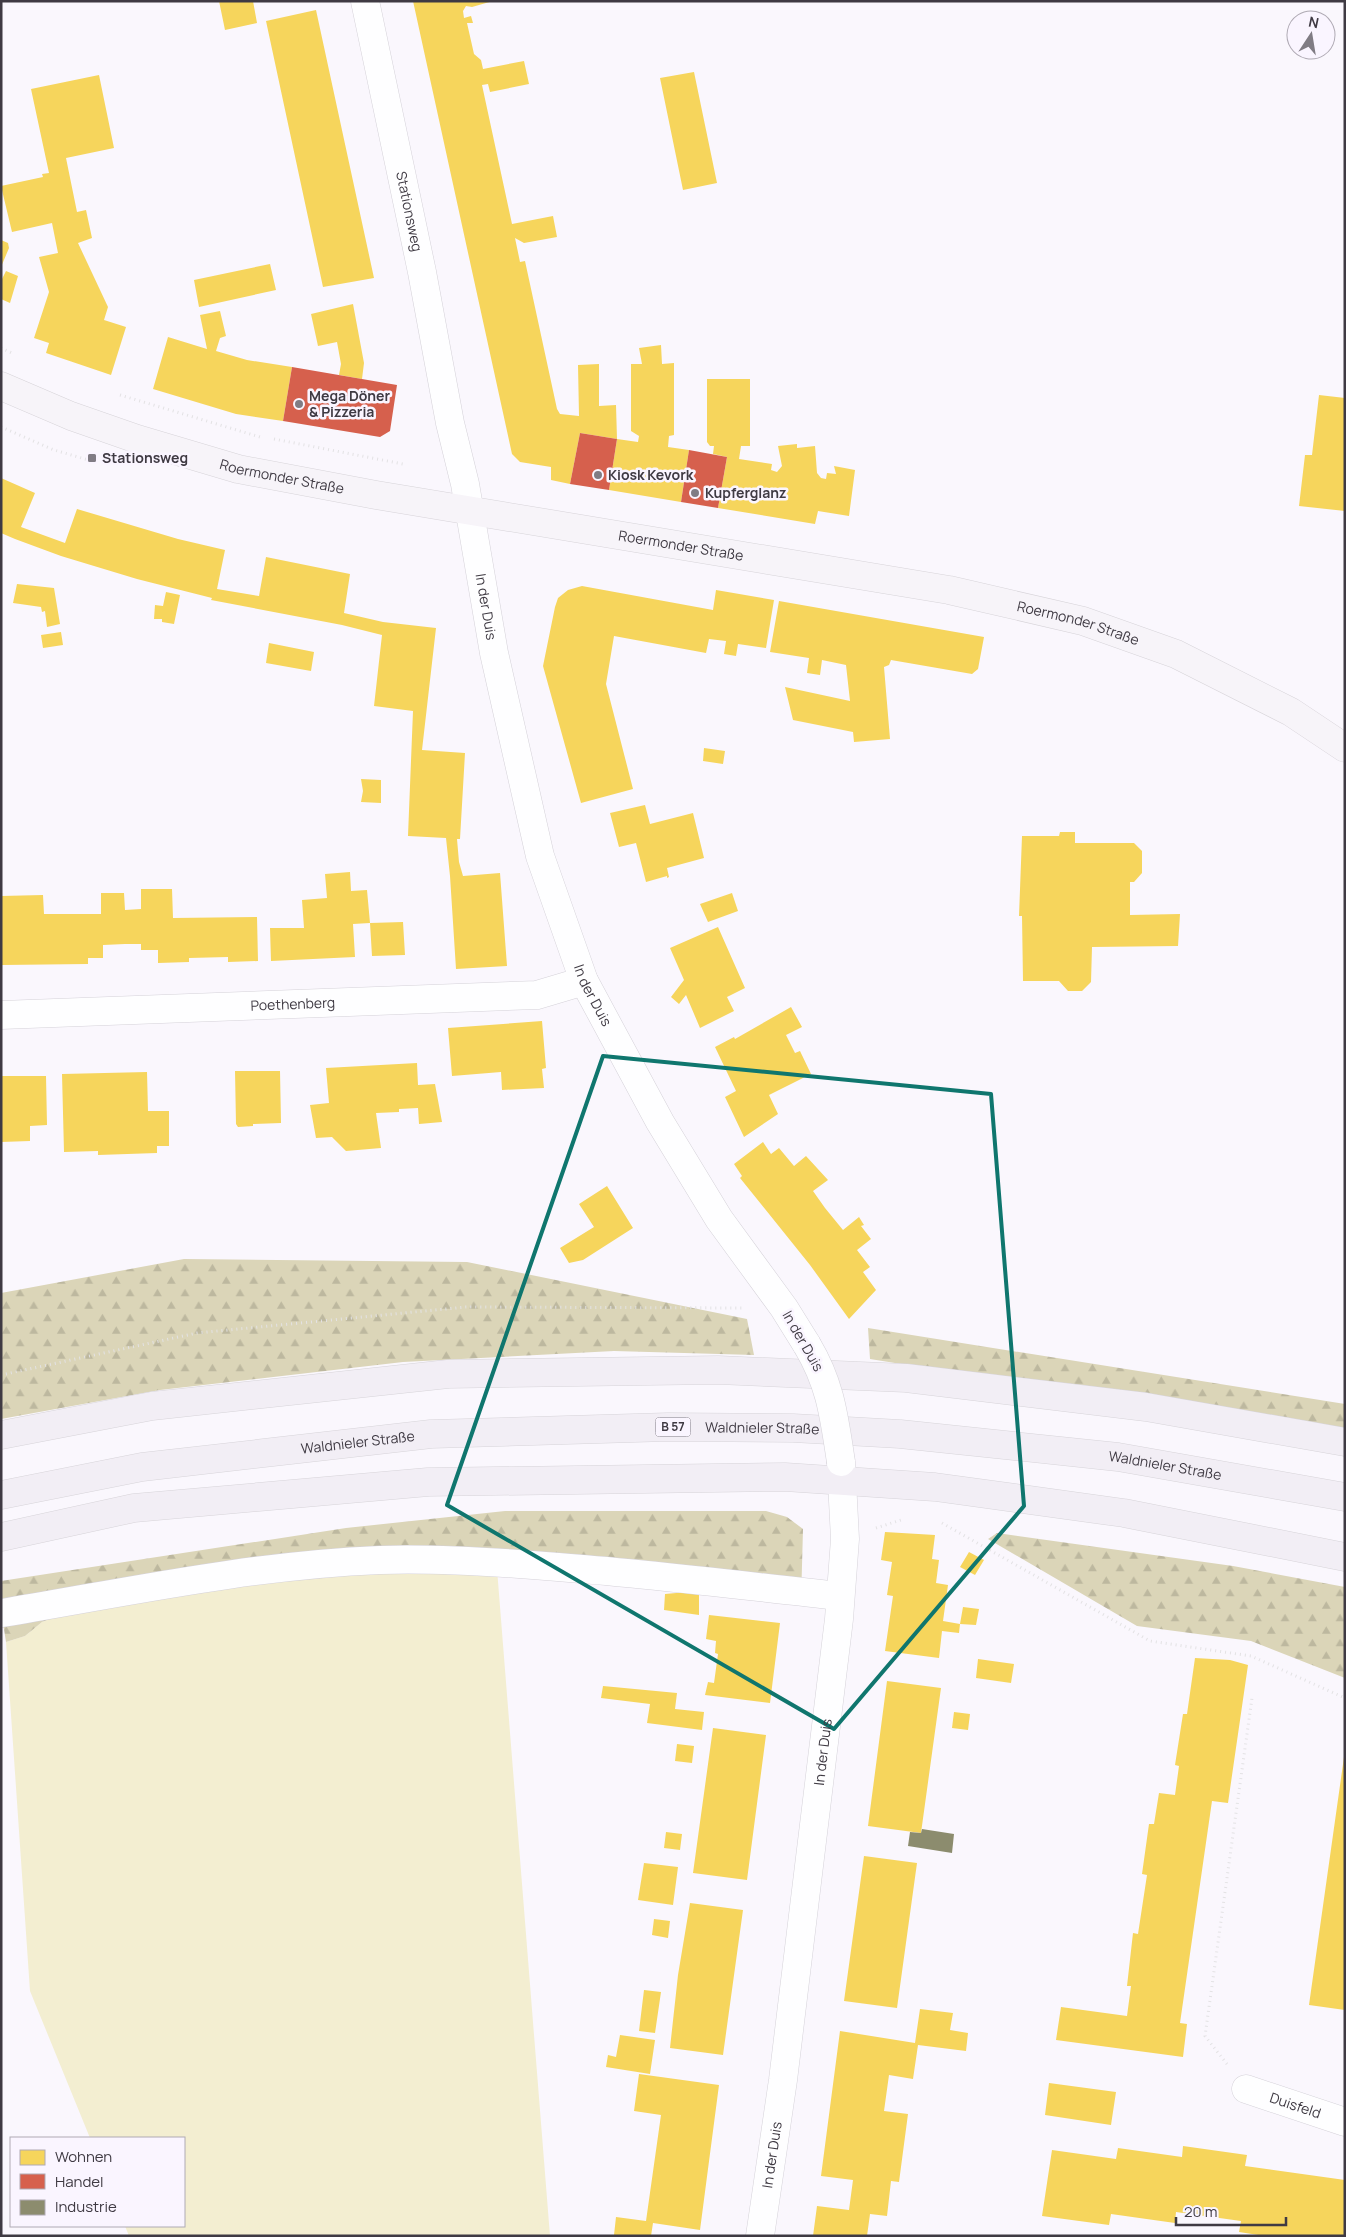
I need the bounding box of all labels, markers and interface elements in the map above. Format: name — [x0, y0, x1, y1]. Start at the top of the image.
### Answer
north arrow — [1286, 10, 1336, 60]
text: N — [1307, 11, 1321, 32]
street label: Stationsweg — [392, 169, 427, 253]
place label: Mega Döner & Pizzeria — [309, 386, 390, 421]
marker: Mega Döner & Pizzeria — [293, 398, 305, 410]
place label: Stationsweg — [102, 448, 188, 467]
marker: Stationsweg — [86, 452, 98, 464]
street label: Roermonder Straße — [218, 454, 346, 498]
place label: Kiosk Kevork — [608, 465, 694, 484]
marker: Kiosk Kevork — [592, 469, 604, 481]
place label: Kupferglanz — [705, 483, 787, 502]
marker: Kupferglanz — [689, 487, 701, 499]
street label: Roermonder Straße — [617, 525, 745, 565]
street label: In der Duis — [472, 572, 502, 641]
street label: Roermonder Straße — [1015, 596, 1142, 649]
street label: In der Duis — [570, 962, 617, 1029]
street label: Poethenberg — [250, 993, 335, 1015]
street label: In der Duis — [778, 1307, 828, 1375]
street label: Waldnieler Straße — [705, 1417, 820, 1438]
road number: B 57 — [656, 1418, 690, 1436]
street label: Waldnieler Straße — [300, 1426, 416, 1458]
street label: Waldnieler Straße — [1108, 1446, 1223, 1484]
street label: In der Duis — [809, 1718, 836, 1787]
street label: Duisfeld — [1267, 2088, 1324, 2122]
street label: In der Duis — [757, 2120, 786, 2189]
legend — [10, 2137, 185, 2227]
text: Wohnen — [55, 2146, 112, 2167]
text: Handel — [55, 2171, 104, 2192]
scale bar — [1176, 2194, 1286, 2226]
text: Industrie — [55, 2196, 117, 2217]
text: 20 m — [1184, 2201, 1217, 2222]

